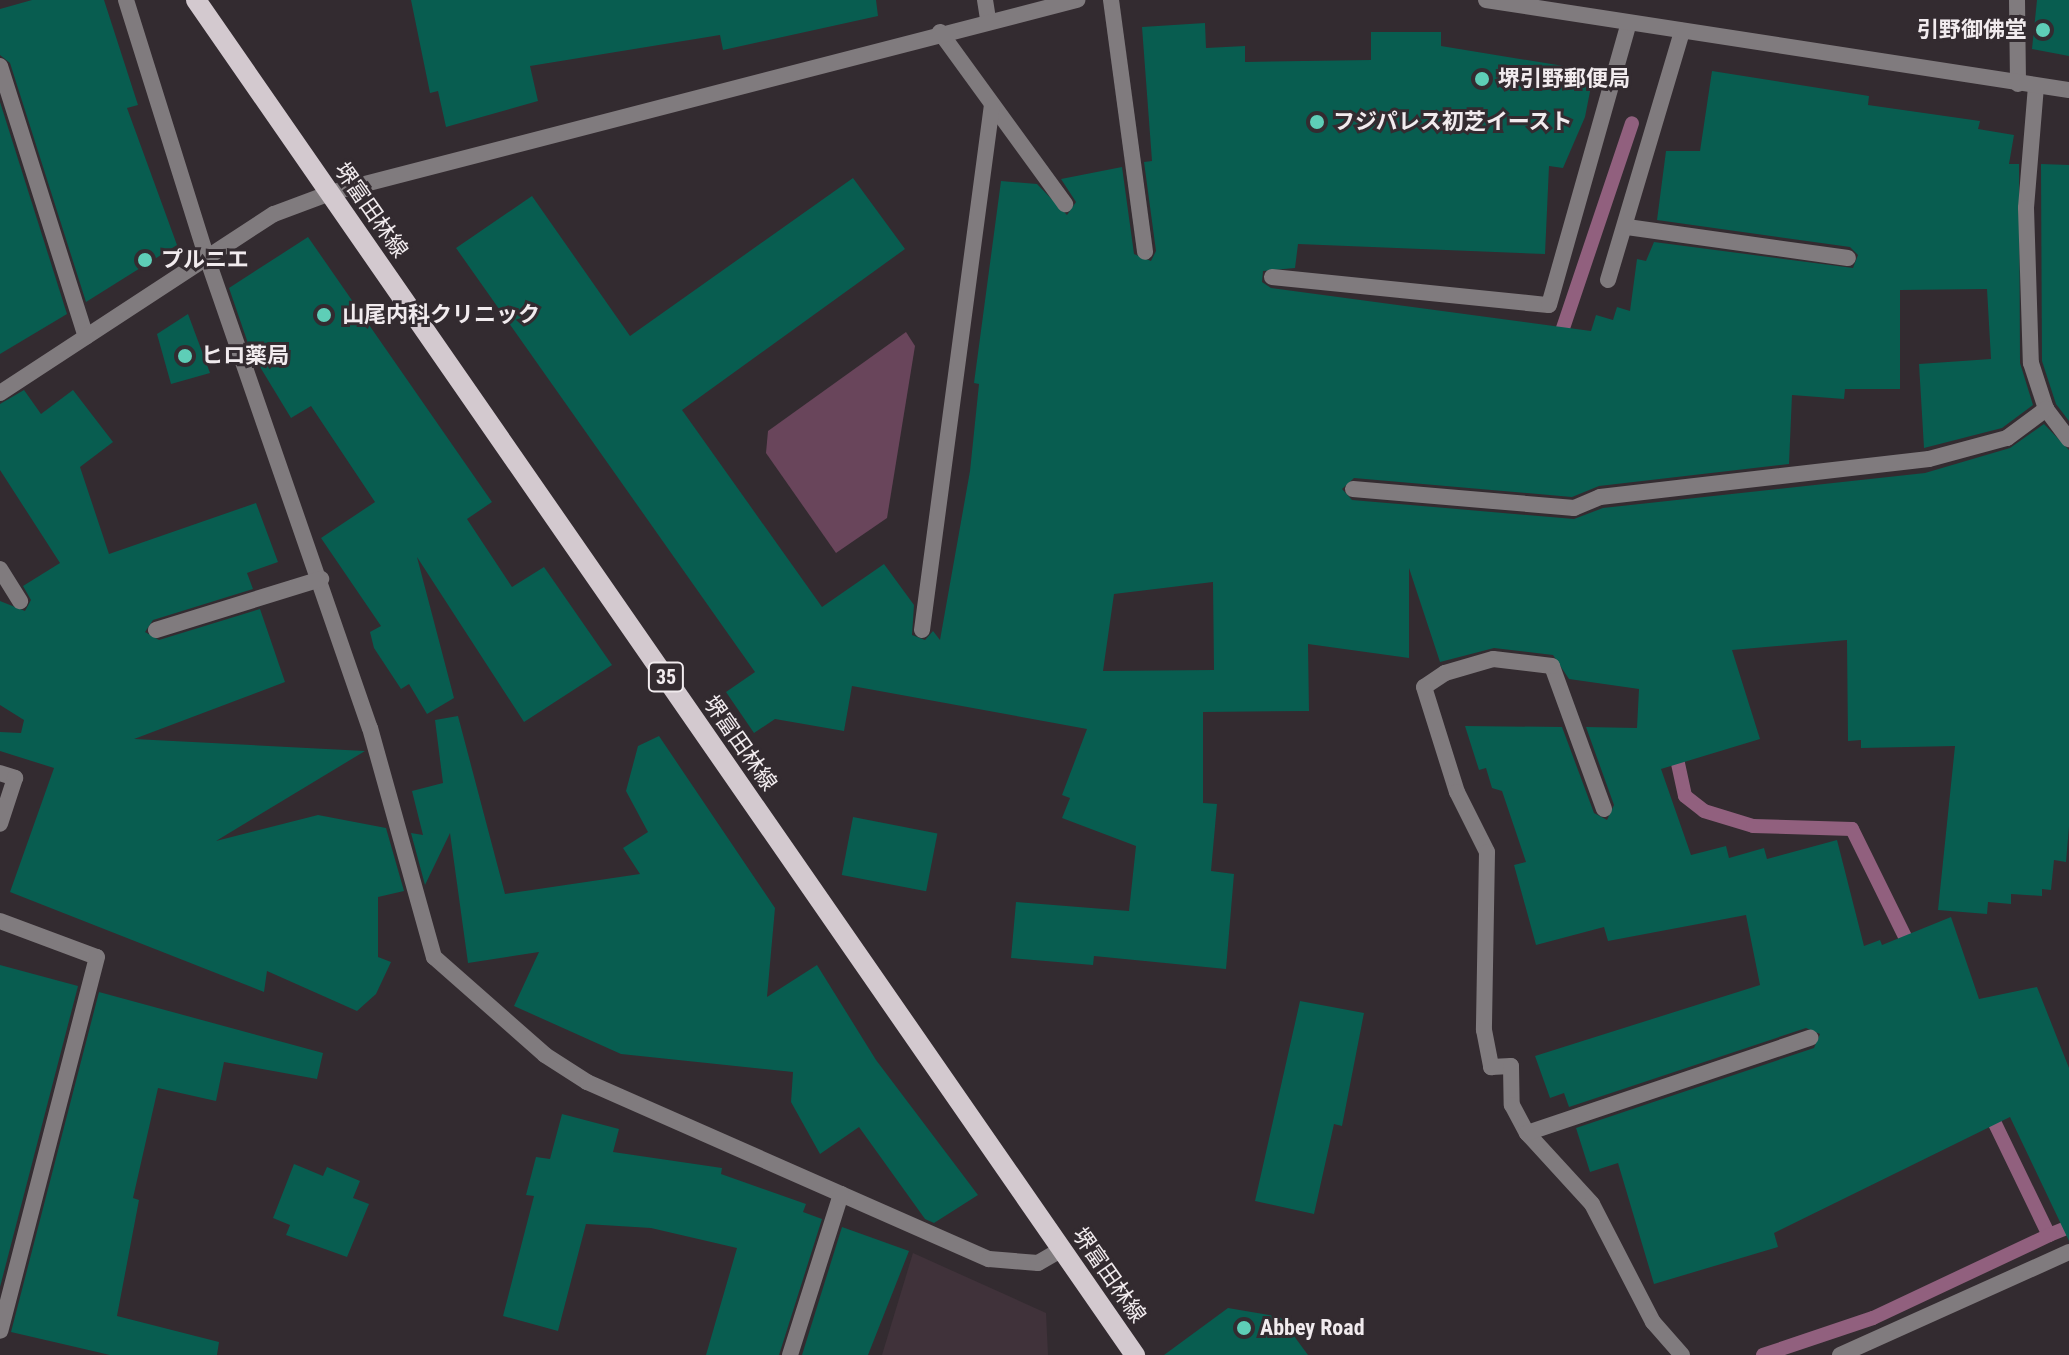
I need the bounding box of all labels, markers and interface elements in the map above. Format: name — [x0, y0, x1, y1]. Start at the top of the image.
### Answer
place label: 引野御佛堂 — [1917, 17, 2027, 43]
marker: 引野御佛堂 — [2034, 21, 2052, 39]
place label: 堺引野郵便局 — [1498, 66, 1630, 92]
marker: 堺引野郵便局 — [1473, 70, 1491, 88]
place label: フジパレス初芝イースト — [1333, 109, 1575, 135]
marker: フジパレス初芝イースト — [1308, 113, 1326, 131]
street label: 堺富田林線 — [329, 157, 413, 263]
place label: プルニエ — [161, 247, 249, 273]
marker: プルニエ — [136, 251, 154, 269]
place label: 山尾内科クリニック — [342, 302, 540, 328]
marker: 山尾内科クリニック — [313, 304, 335, 326]
place label: ヒロ薬局 — [201, 343, 289, 369]
marker: ヒロ薬局 — [176, 347, 194, 365]
road number: 35 — [646, 661, 686, 693]
street label: 堺富田林線 — [698, 690, 782, 796]
street label: 堺富田林線 — [1067, 1222, 1151, 1328]
place label: Abbey Road — [1260, 1315, 1365, 1341]
marker: Abbey Road — [1235, 1319, 1253, 1337]

